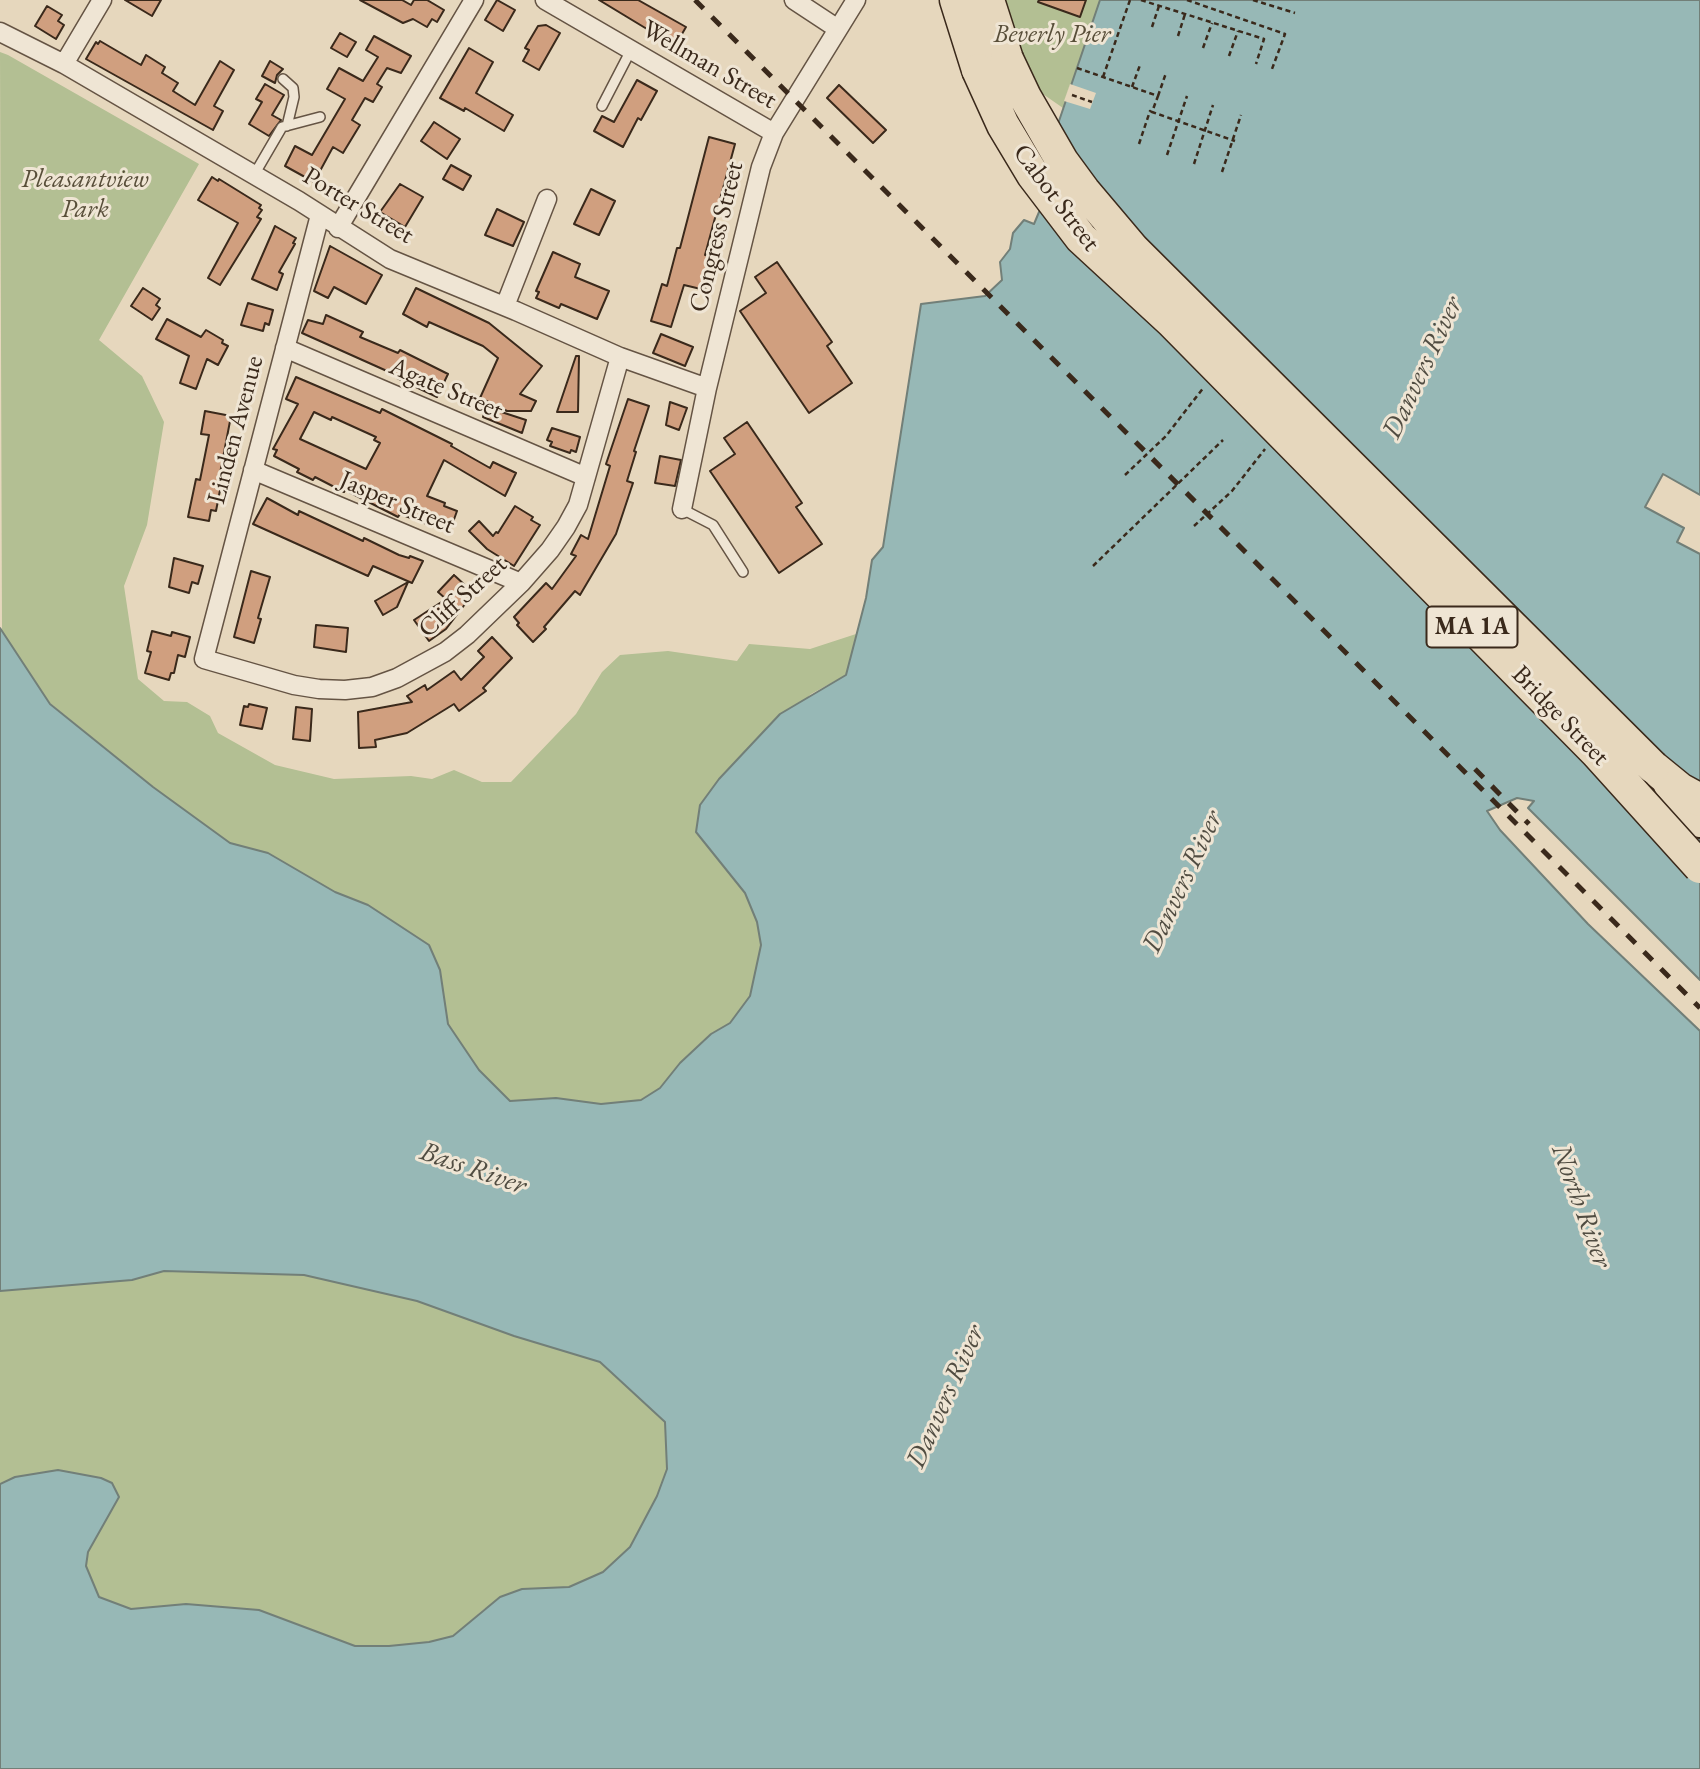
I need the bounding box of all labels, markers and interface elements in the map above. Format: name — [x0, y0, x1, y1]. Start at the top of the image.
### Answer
street label: Wellman Street — [636, 14, 782, 116]
park label: Beverly Pier — [994, 19, 1110, 51]
street label: Cabot Street — [1006, 138, 1106, 258]
street label: Congress Street — [683, 158, 751, 316]
street label: Porter Street — [297, 161, 419, 251]
park label: Pleasantview Park — [21, 164, 149, 226]
water label: Danvers River — [1375, 292, 1471, 444]
street label: Agate Street — [385, 351, 507, 427]
street label: Linden Avenue — [201, 352, 271, 508]
street label: Jasper Street — [335, 465, 459, 541]
street label: Cliff Street — [412, 549, 514, 645]
road number: MA 1A — [1426, 606, 1518, 648]
street label: Bridge Street — [1505, 659, 1615, 773]
water label: Danvers River — [1135, 806, 1231, 958]
water label: Bass River — [416, 1135, 530, 1203]
water label: North River — [1543, 1140, 1619, 1272]
water label: Danvers River — [900, 1320, 992, 1474]

